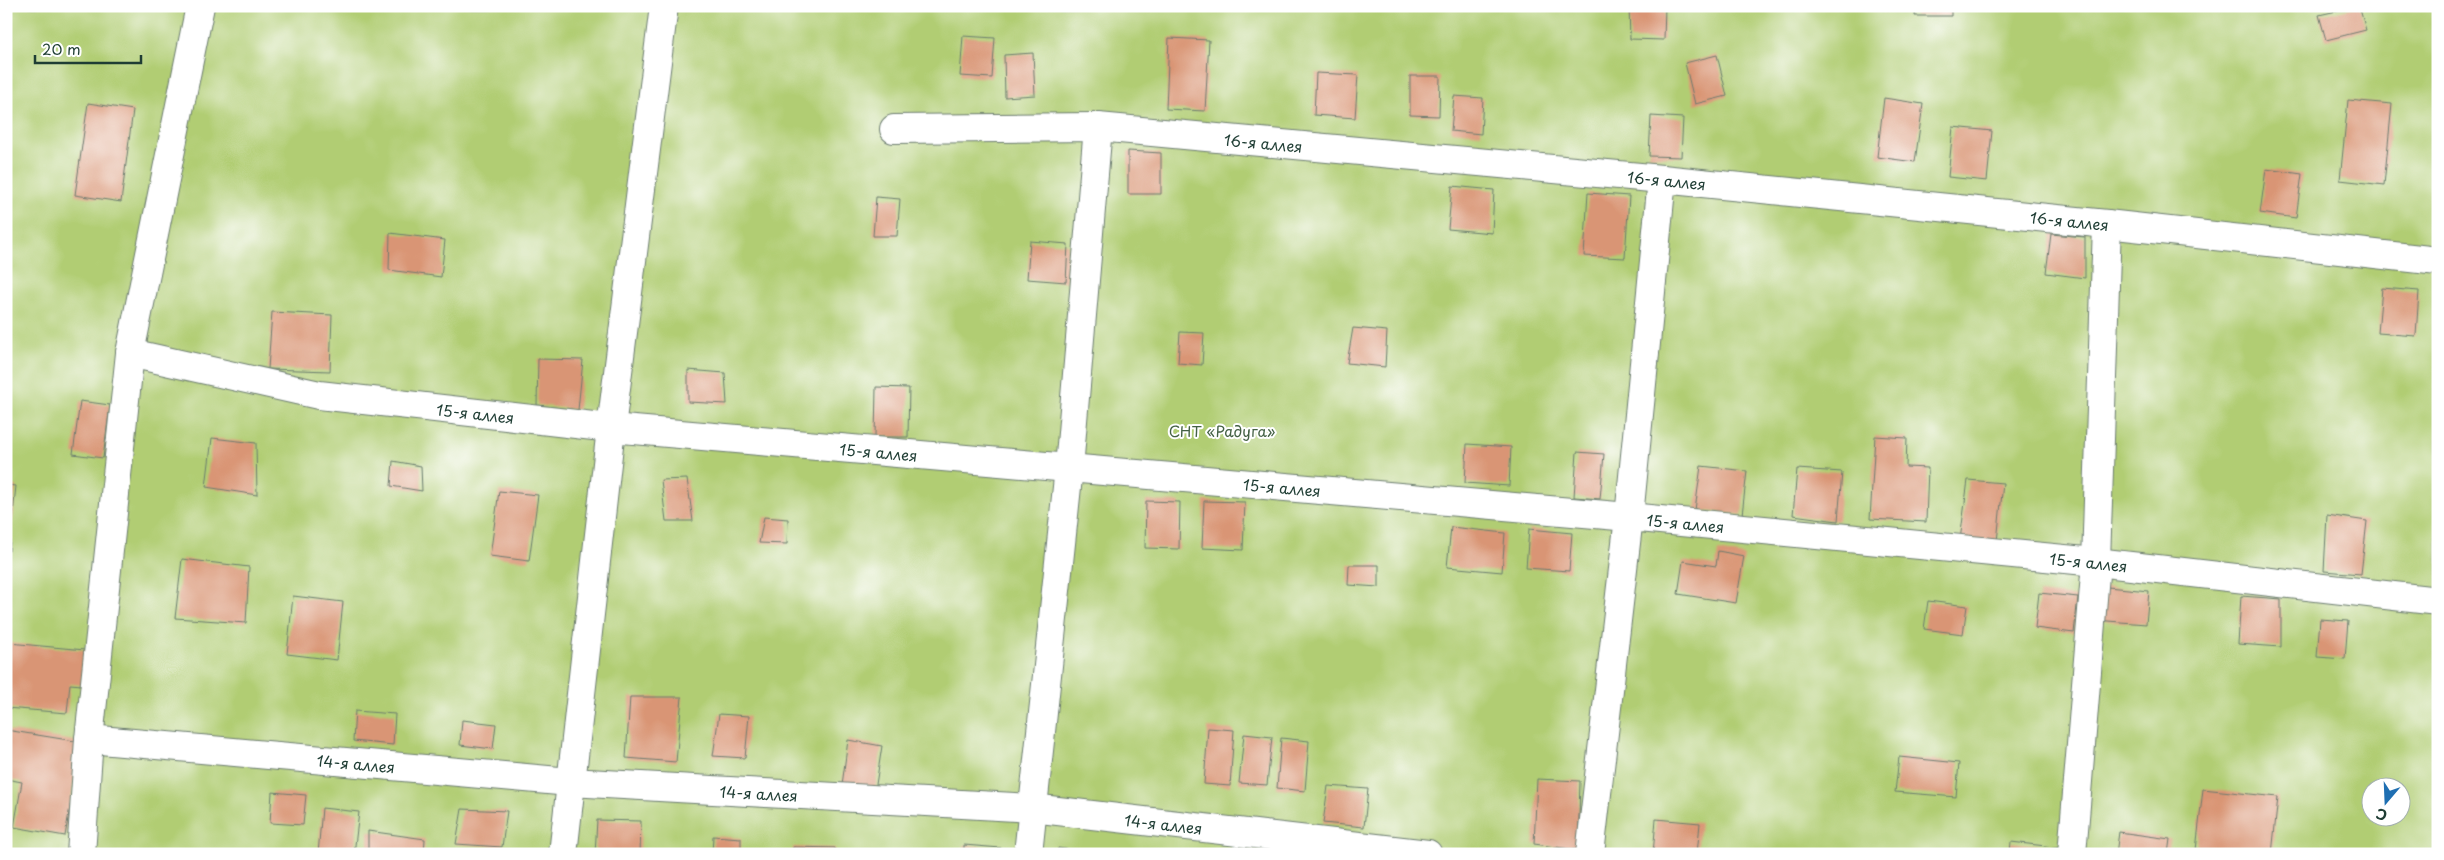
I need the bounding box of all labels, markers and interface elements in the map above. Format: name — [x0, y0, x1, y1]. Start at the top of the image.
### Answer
scale bar — [35, 32, 141, 64]
text: 20 m — [42, 37, 81, 60]
street label: 16-я аллея — [1223, 127, 1304, 157]
street label: 16-я аллея — [1626, 164, 1707, 195]
street label: 16-я аллея — [2029, 205, 2110, 236]
street label: 15-я аллея — [435, 397, 515, 428]
park label: СНТ «Радуга» — [1169, 419, 1276, 442]
street label: 15-я аллея — [839, 437, 918, 466]
street label: 15-я аллея — [1242, 472, 1322, 502]
street label: 15-я аллея — [1645, 507, 1725, 538]
street label: 15-я аллея — [2049, 546, 2129, 577]
street label: 14-я аллея — [316, 748, 396, 778]
north arrow — [2362, 778, 2412, 828]
street label: 14-я аллея — [719, 779, 799, 806]
text: С — [2373, 803, 2390, 826]
street label: 14-я аллея — [1123, 807, 1204, 839]

